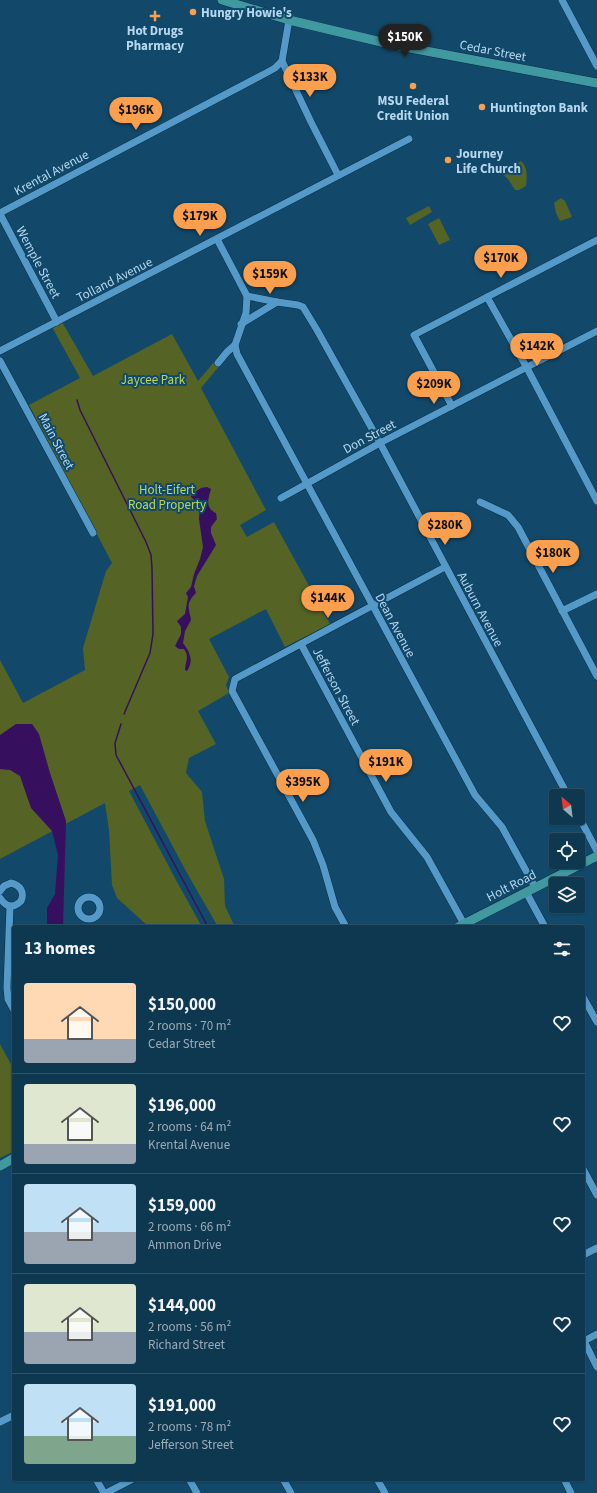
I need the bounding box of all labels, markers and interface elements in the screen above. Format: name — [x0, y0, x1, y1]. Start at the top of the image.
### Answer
place label: Hungry Howie's — [201, 4, 292, 22]
marker: Hungry Howie's — [188, 7, 198, 17]
marker: Hot Drugs Pharmacy — [150, 11, 160, 21]
place label: Hot Drugs Pharmacy — [126, 22, 184, 55]
pin: $150K — [377, 24, 433, 58]
text: $150K — [387, 28, 423, 46]
street label: Cedar Street — [458, 36, 528, 66]
pin: $133K — [282, 64, 338, 98]
text: $133K — [292, 68, 328, 86]
marker: MSU Federal Credit Union — [408, 81, 418, 91]
place label: MSU Federal Credit Union — [377, 92, 449, 125]
pin: $196K — [108, 97, 164, 131]
place label: Huntington Bank — [490, 99, 589, 117]
text: $196K — [118, 101, 154, 119]
marker: Huntington Bank — [477, 102, 487, 112]
place label: Journey Life Church — [456, 145, 521, 178]
street label: Krental Avenue — [11, 146, 92, 200]
marker: Journey Life Church — [443, 155, 453, 165]
pin: $179K — [172, 203, 228, 237]
text: $179K — [182, 207, 218, 225]
street label: Wemple Street — [11, 223, 65, 302]
pin: $170K — [473, 245, 529, 279]
text: $170K — [483, 249, 519, 267]
street label: Tolland Avenue — [73, 253, 156, 307]
pin: $159K — [242, 261, 298, 295]
text: $159K — [252, 265, 288, 283]
pin: $142K — [509, 333, 565, 367]
text: $142K — [519, 337, 555, 355]
park label: Jaycee Park — [121, 371, 186, 389]
pin: $209K — [406, 371, 462, 405]
text: $209K — [416, 375, 452, 393]
street label: Main Street — [34, 410, 79, 473]
street label: Don Street — [340, 415, 400, 458]
park label: Holt-Eifert Road Property — [128, 481, 206, 514]
pin: $280K — [417, 512, 473, 546]
text: $280K — [427, 516, 463, 534]
pin: $180K — [525, 540, 581, 574]
text: $180K — [535, 544, 571, 562]
street label: Auburn Avenue — [453, 569, 507, 650]
pin: $144K — [300, 585, 356, 619]
text: $144K — [310, 589, 346, 607]
street label: Dean Avenue — [371, 590, 420, 661]
street label: Jefferson Street — [308, 644, 364, 729]
pin: $191K — [358, 749, 414, 783]
text: $191K — [368, 753, 404, 771]
pin: $395K — [275, 769, 331, 803]
text: $395K — [285, 773, 321, 791]
north arrow — [549, 789, 585, 825]
map controls — [549, 789, 585, 913]
button: locate — [549, 833, 585, 869]
street label: Holt Road — [483, 866, 539, 906]
button: layers — [549, 877, 585, 913]
text: 13 homes — [24, 937, 95, 961]
icon: filters — [551, 938, 573, 960]
text: $150,000 — [148, 993, 216, 1017]
icon: home — [56, 999, 104, 1047]
icon: heart — [551, 1012, 573, 1034]
text: 2 rooms · 70 m² — [148, 1017, 231, 1035]
text: Cedar Street — [148, 1035, 215, 1053]
text: $196,000 — [148, 1094, 216, 1118]
icon: home — [56, 1100, 104, 1148]
icon: heart — [551, 1113, 573, 1135]
text: 2 rooms · 64 m² — [148, 1118, 231, 1136]
text: Krental Avenue — [148, 1136, 230, 1154]
text: $159,000 — [148, 1194, 216, 1218]
icon: home — [56, 1200, 104, 1248]
icon: heart — [551, 1213, 573, 1235]
text: 2 rooms · 66 m² — [148, 1218, 231, 1236]
text: Ammon Drive — [148, 1236, 222, 1254]
text: $144,000 — [148, 1294, 216, 1318]
icon: home — [56, 1300, 104, 1348]
icon: heart — [551, 1313, 573, 1335]
text: 2 rooms · 56 m² — [148, 1318, 231, 1336]
text: Richard Street — [148, 1336, 225, 1354]
text: $191,000 — [148, 1394, 216, 1418]
icon: home — [56, 1400, 104, 1448]
icon: heart — [551, 1413, 573, 1435]
text: 2 rooms · 78 m² — [148, 1418, 231, 1436]
text: Jefferson Street — [148, 1436, 234, 1454]

